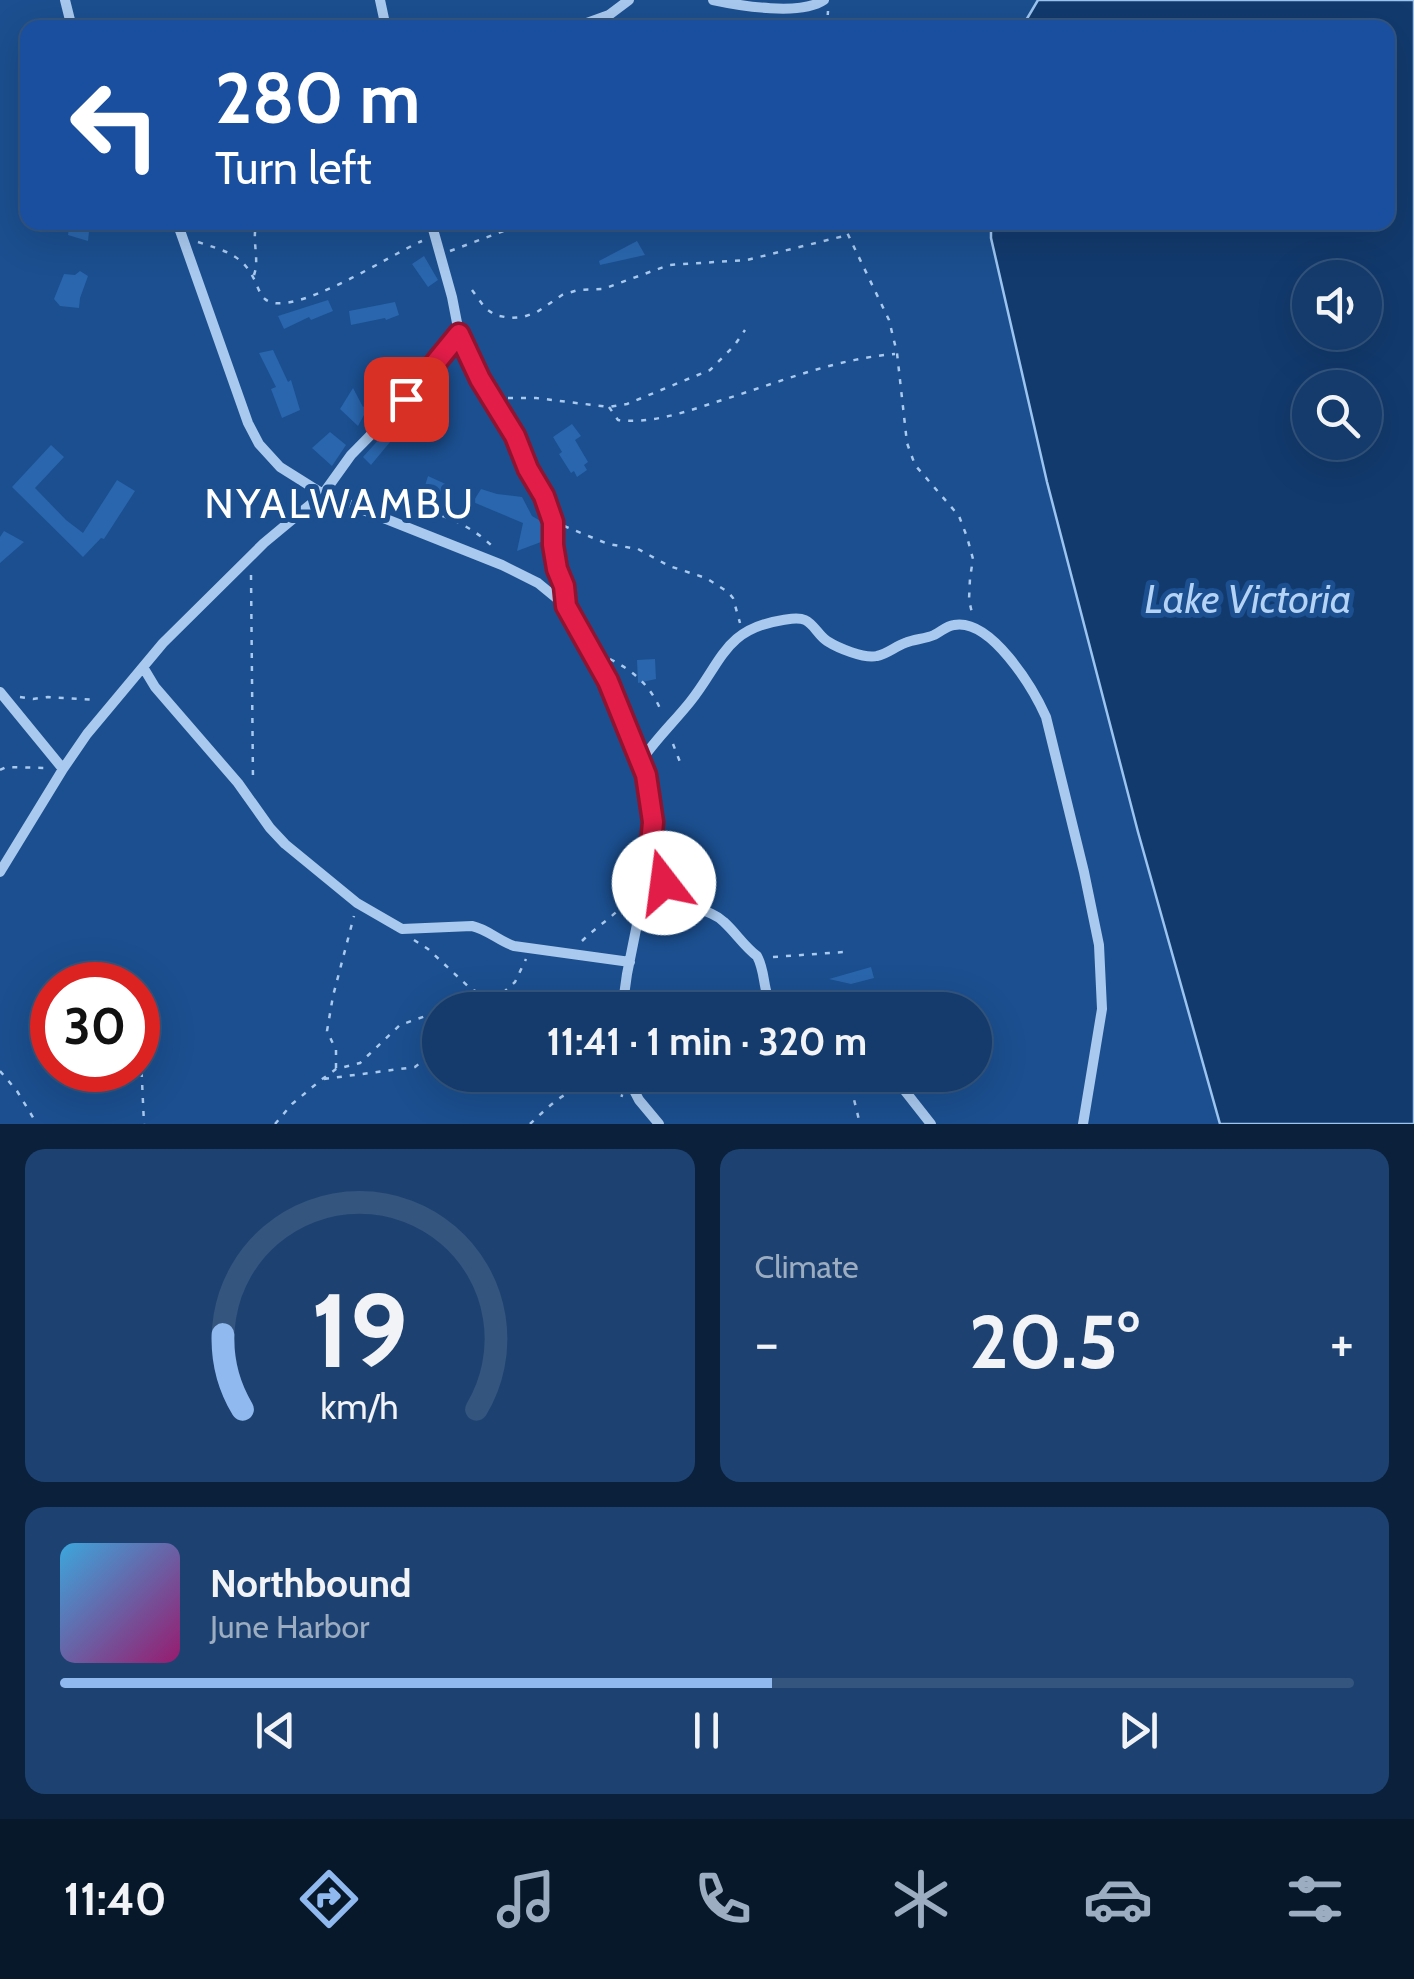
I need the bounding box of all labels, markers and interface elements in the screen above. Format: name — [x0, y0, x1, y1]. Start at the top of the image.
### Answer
text: 280 m — [215, 55, 420, 141]
icon: left — [50, 60, 180, 190]
text: Turn left — [215, 141, 372, 195]
map controls — [1292, 260, 1382, 460]
button: sound — [1292, 260, 1382, 350]
pin — [364, 357, 449, 442]
button: search — [1292, 370, 1382, 460]
icon: arrive — [379, 372, 434, 427]
district label: NYALWAMBU — [204, 477, 476, 529]
water label: Lake Victoria — [1144, 574, 1352, 623]
position arrow — [612, 831, 716, 935]
speed limit sign: 30 — [30, 962, 160, 1092]
text: 11:41 · 1 min · 320 m — [547, 1018, 867, 1065]
text: Climate — [755, 1247, 859, 1286]
text: 19 — [311, 1267, 408, 1393]
text: 20.5° — [969, 1296, 1139, 1387]
text: − — [755, 1309, 779, 1376]
text: + — [1330, 1309, 1354, 1376]
text: km/h — [321, 1385, 399, 1428]
text: Northbound — [210, 1560, 412, 1607]
text: June Harbor — [210, 1607, 369, 1646]
icon: previous — [248, 1703, 303, 1758]
icon: pause — [679, 1703, 734, 1758]
icon: next — [1111, 1703, 1166, 1758]
icon: directions — [294, 1864, 364, 1934]
icon: music — [491, 1864, 561, 1934]
icon: phone — [688, 1864, 758, 1934]
icon: climate — [886, 1864, 956, 1934]
icon: car — [1083, 1864, 1153, 1934]
icon: filters — [1280, 1864, 1350, 1934]
text: 11:40 — [64, 1872, 167, 1926]

